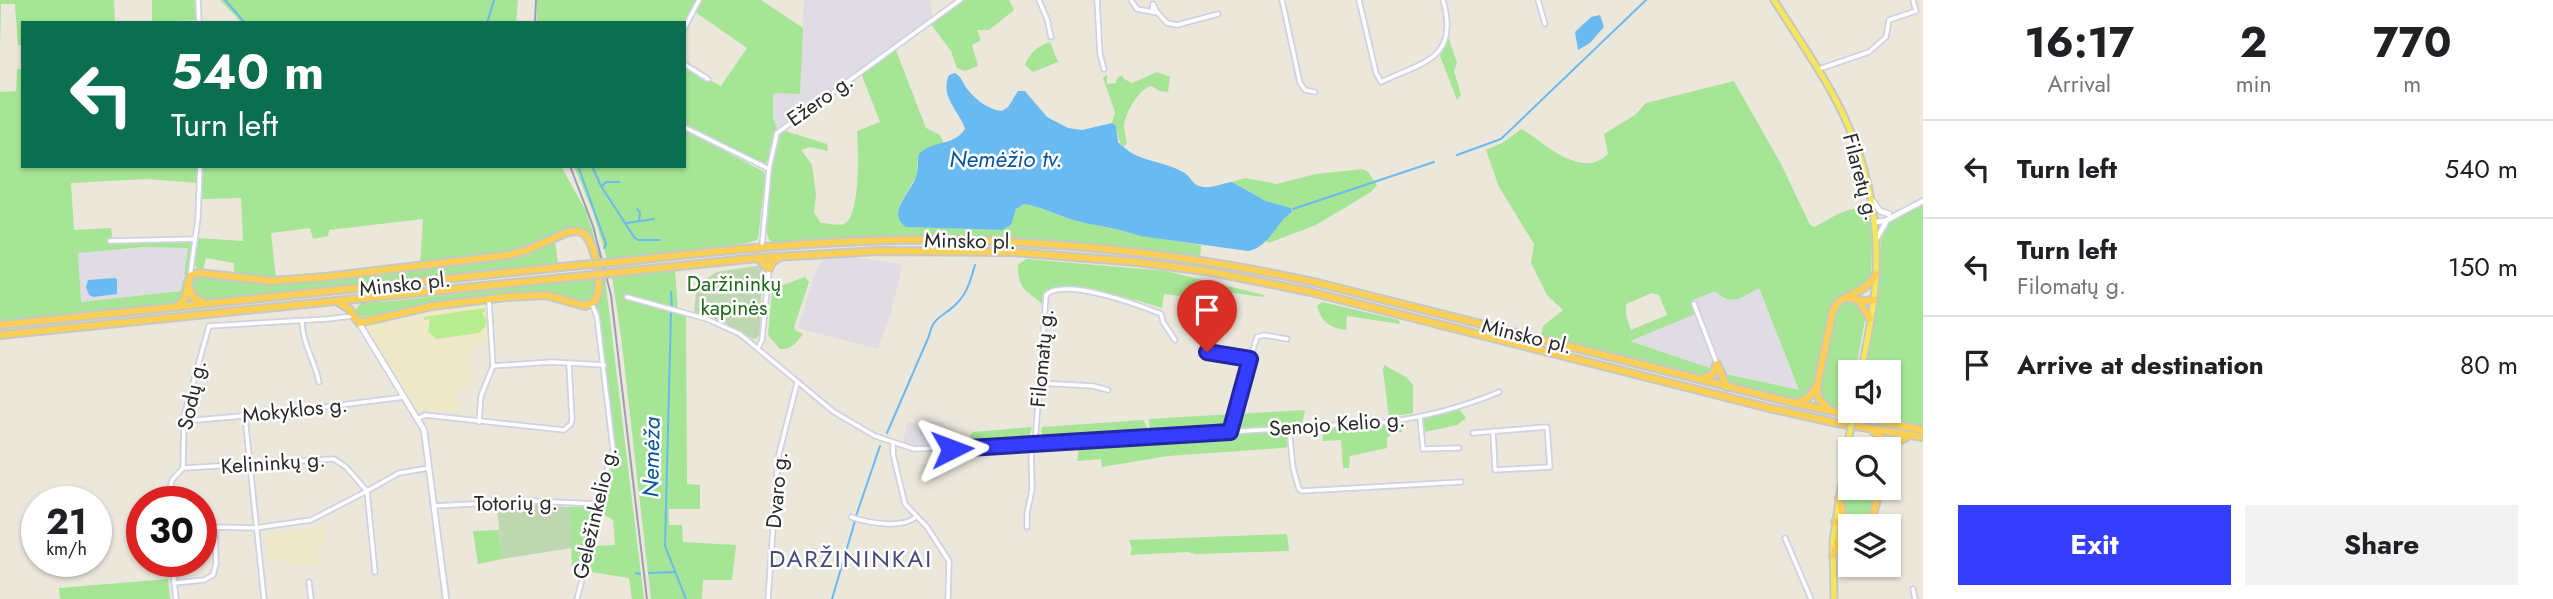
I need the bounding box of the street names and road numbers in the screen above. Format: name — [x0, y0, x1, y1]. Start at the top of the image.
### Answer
street label: Ežero g. — [781, 66, 859, 134]
street label: Filaretų g. — [1835, 130, 1887, 224]
street label: Minsko pl. — [924, 225, 1016, 257]
street label: Minsko pl. — [358, 264, 452, 304]
street label: Filomatų g. — [1023, 307, 1061, 409]
street label: Minsko pl. — [1479, 310, 1575, 362]
street label: Sodų g. — [170, 357, 214, 433]
street label: Mokyklos g. — [241, 390, 349, 430]
street label: Senojo Kelio g. — [1268, 404, 1406, 444]
street label: Kelininkų g. — [220, 444, 326, 482]
street label: Geležinkelio g. — [565, 444, 625, 582]
street label: Dvaro g. — [759, 450, 795, 530]
street label: Totorių g. — [474, 487, 558, 519]

